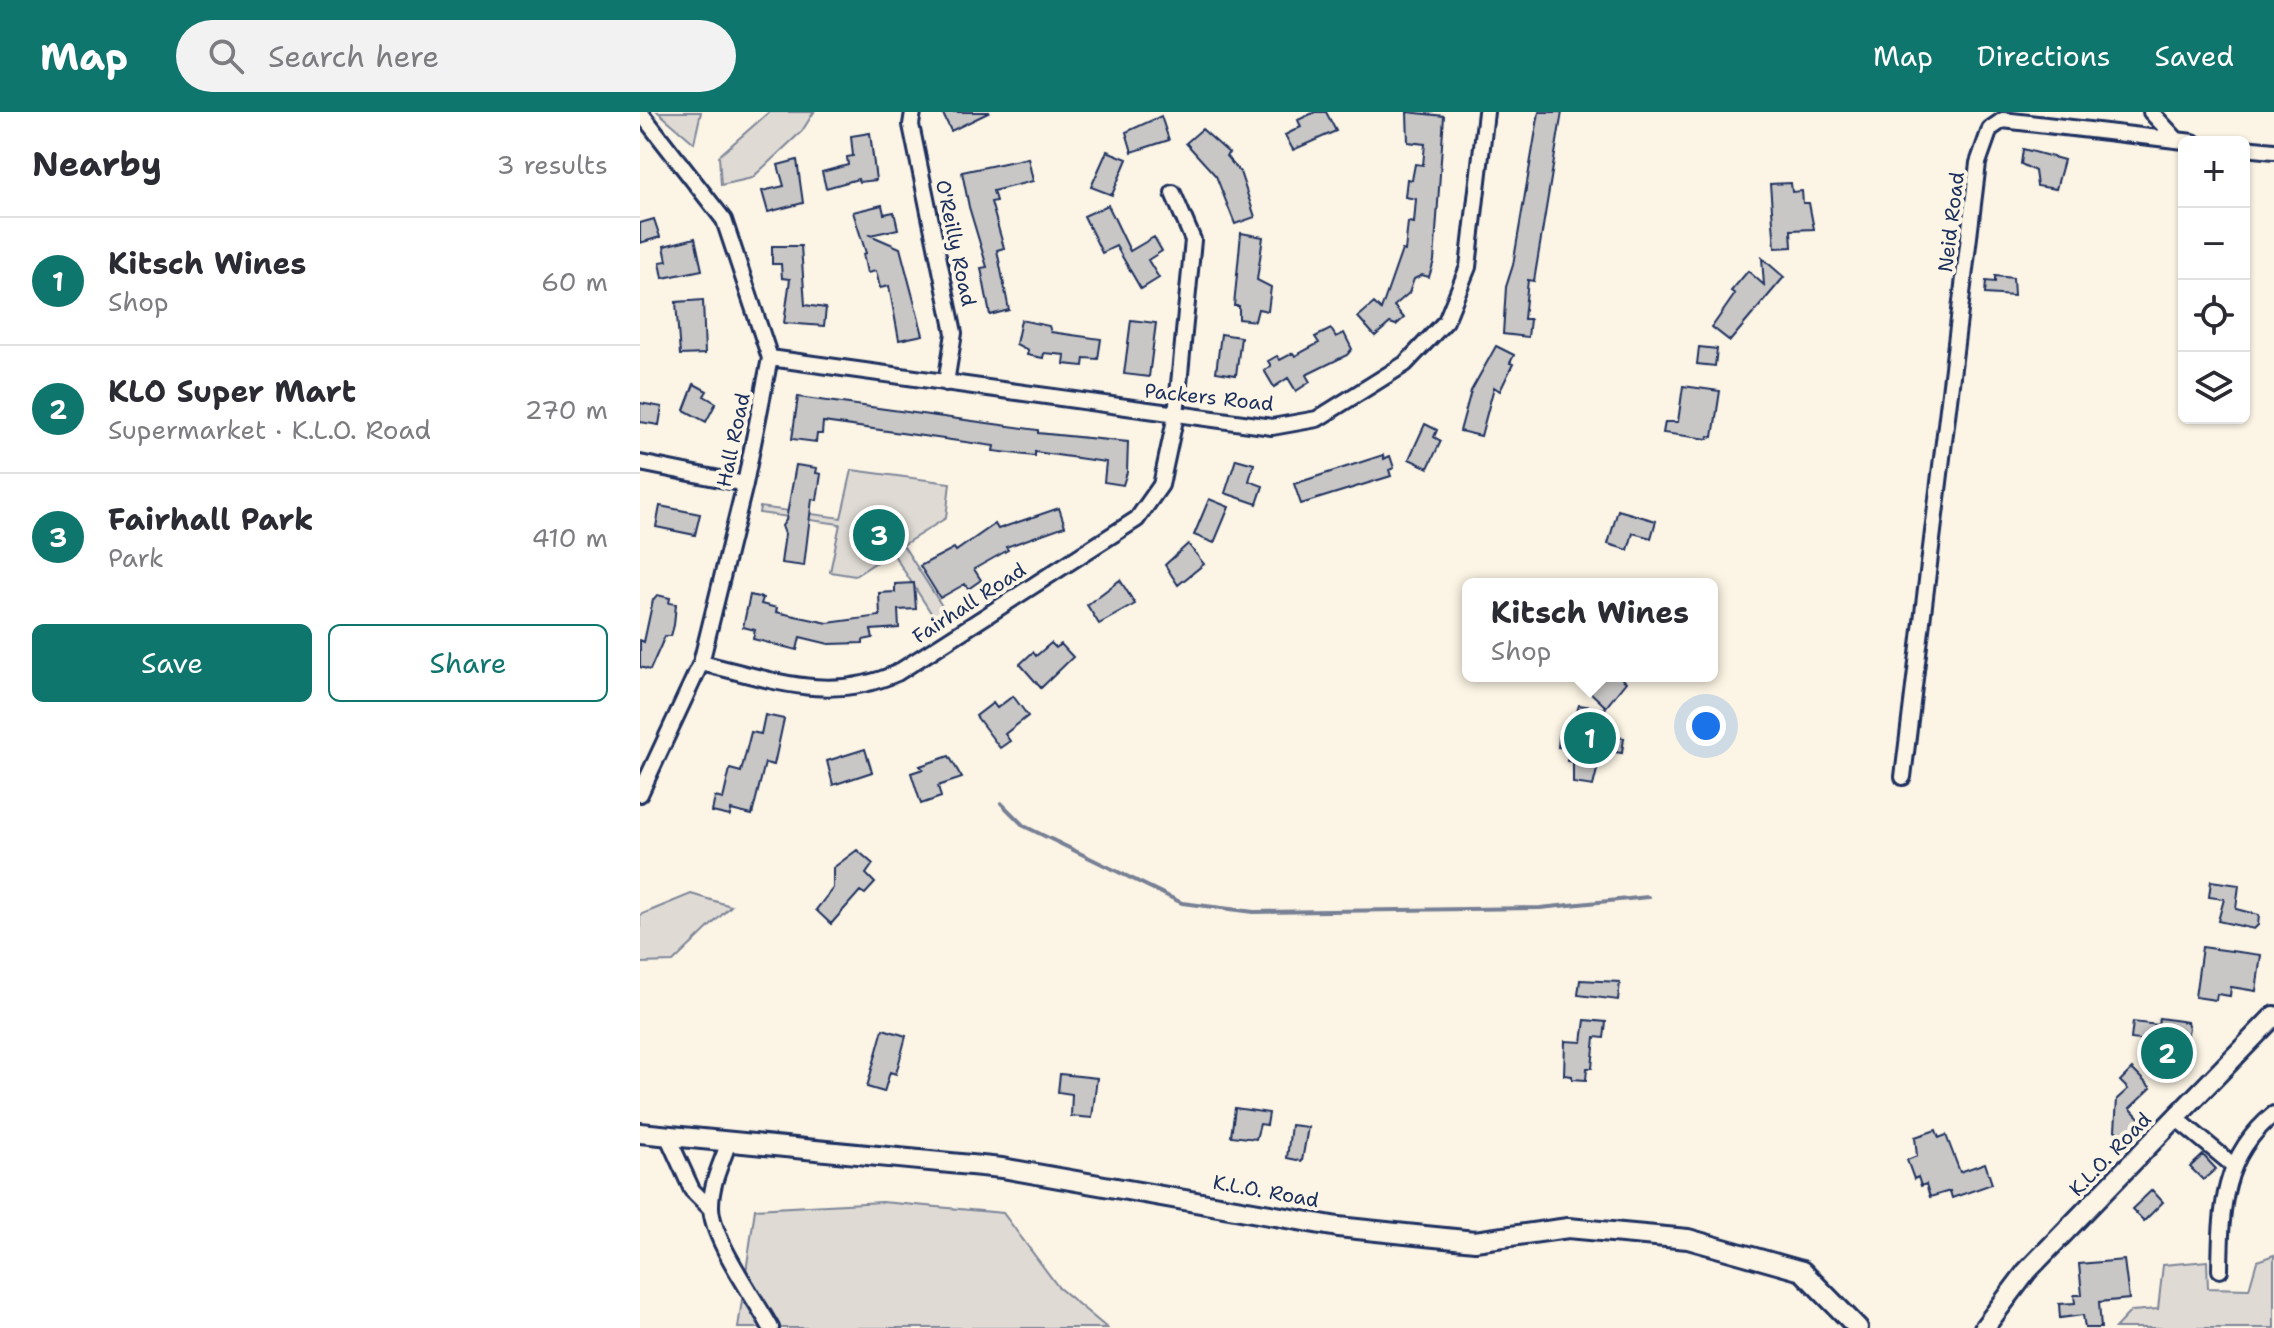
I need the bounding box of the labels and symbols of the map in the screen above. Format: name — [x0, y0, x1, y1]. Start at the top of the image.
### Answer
street label: Neid Road — [1932, 170, 1970, 274]
street label: O'Reilly Road — [930, 177, 982, 309]
street label: Packers Road — [1143, 377, 1275, 417]
street label: Hall Road — [710, 390, 756, 490]
pin: 3 — [853, 505, 905, 565]
street label: Fairhall Road — [907, 556, 1031, 649]
your location — [1686, 706, 1726, 746]
pin: 1 — [1564, 708, 1616, 768]
pin: 2 — [2141, 1023, 2193, 1083]
street label: K.L.O. Road — [2063, 1106, 2157, 1202]
street label: K.L.O. Road — [1211, 1169, 1321, 1213]

